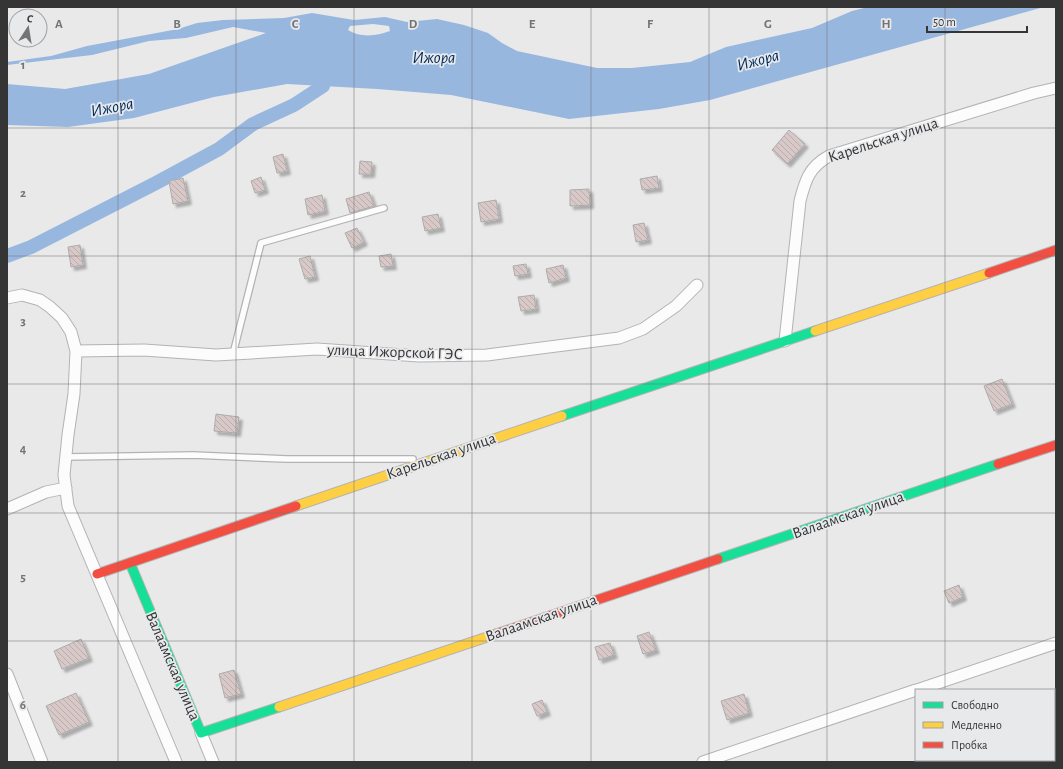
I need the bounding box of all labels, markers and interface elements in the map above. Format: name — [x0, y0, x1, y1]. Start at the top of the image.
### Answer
north arrow — [8, 8, 48, 48]
scale bar — [927, 8, 1027, 34]
text: С — [26, 13, 34, 25]
text: 50 m — [933, 16, 956, 28]
text: A — [55, 18, 63, 31]
text: B — [173, 18, 181, 31]
text: C — [292, 18, 299, 31]
text: D — [409, 18, 418, 31]
text: E — [529, 18, 536, 31]
text: F — [647, 18, 654, 31]
text: G — [764, 18, 772, 31]
text: H — [881, 18, 891, 31]
water label: Ижора — [735, 46, 781, 75]
water label: Ижора — [413, 49, 455, 67]
text: 1 — [21, 59, 25, 72]
water label: Ижора — [89, 95, 135, 120]
street label: Карельская улица — [826, 115, 940, 166]
text: 2 — [20, 187, 26, 200]
text: 3 — [20, 315, 26, 328]
street label: улица Ижорской ГЭС — [326, 342, 463, 363]
street label: Карельская улица — [384, 430, 498, 483]
text: 4 — [20, 443, 27, 456]
street label: Валаамская улица — [790, 488, 906, 543]
text: 5 — [20, 571, 26, 584]
street label: Валаамская улица — [483, 591, 599, 646]
street label: Валаамская улица — [142, 609, 203, 723]
legend — [915, 689, 1055, 761]
text: 6 — [20, 699, 26, 712]
text: Свободно — [951, 699, 999, 711]
text: Медленно — [951, 719, 1002, 731]
text: Пробка — [951, 739, 988, 751]

